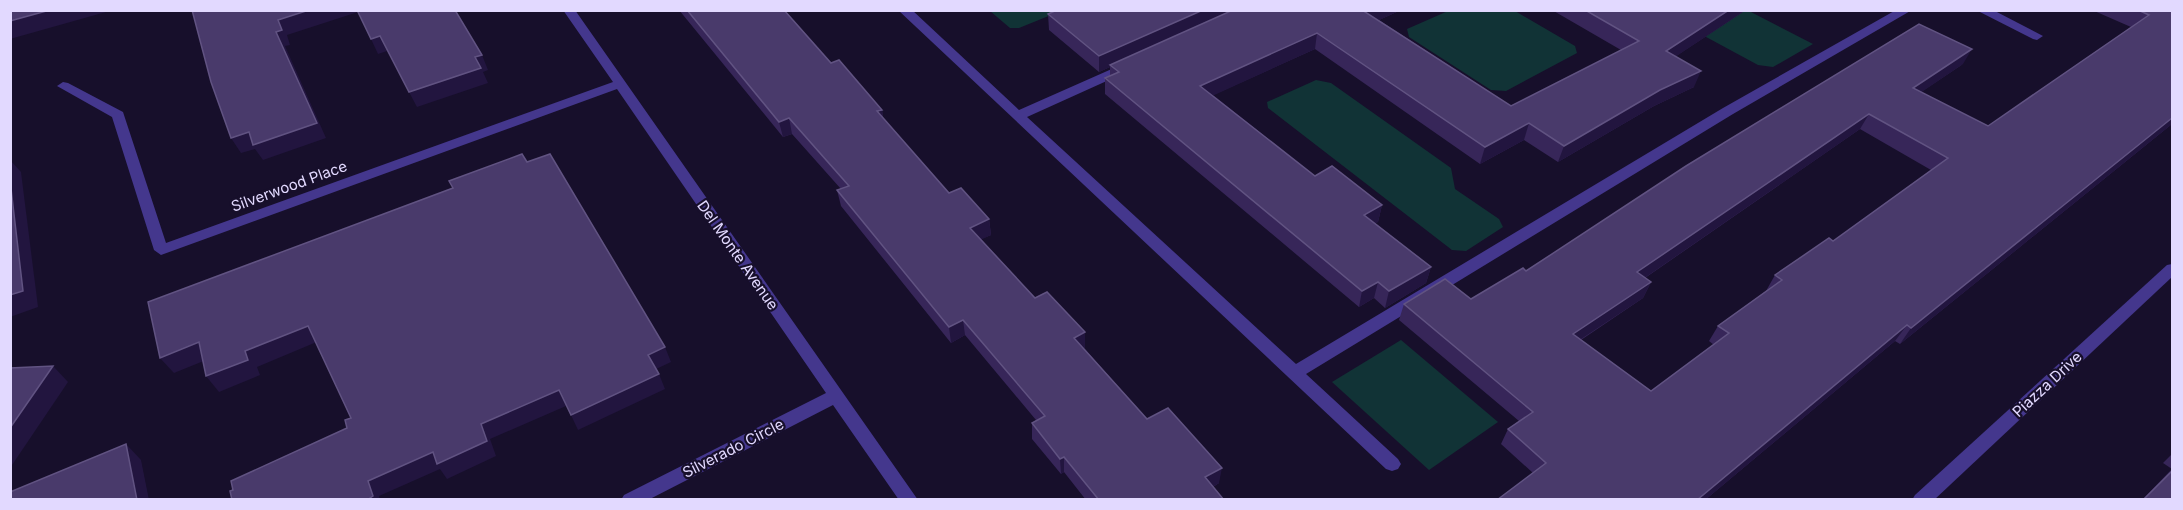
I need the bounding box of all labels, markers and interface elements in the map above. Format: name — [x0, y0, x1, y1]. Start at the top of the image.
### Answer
street label: Silverwood Place — [228, 156, 350, 216]
street label: Del Monte Avenue — [693, 197, 783, 313]
street label: Piazza Drive — [2008, 347, 2086, 421]
street label: Silverado Circle — [679, 414, 787, 482]

